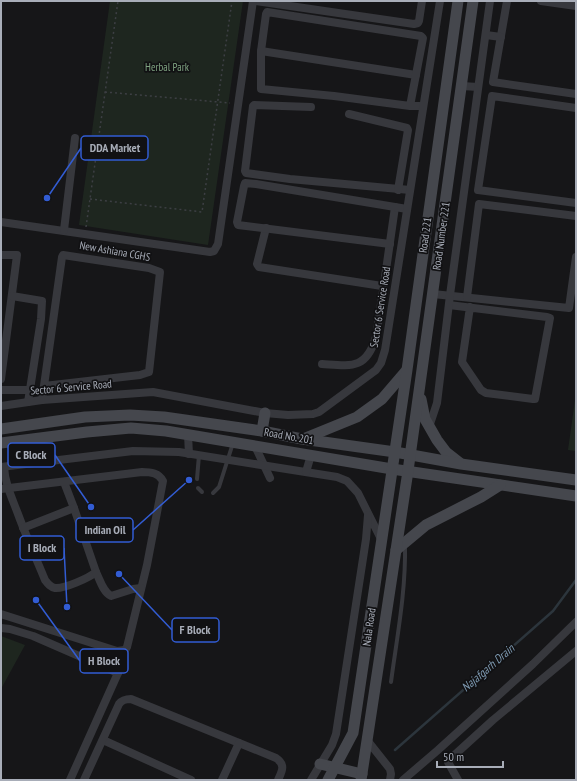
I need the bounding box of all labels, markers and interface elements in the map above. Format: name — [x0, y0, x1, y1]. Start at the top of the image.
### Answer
park label: Herbal Park — [145, 60, 190, 74]
callout: DDA Market — [81, 136, 148, 160]
text: DDA Market — [90, 140, 141, 155]
street label: Road Number 221 — [429, 201, 453, 271]
street label: Road 221 — [416, 216, 434, 254]
street label: New Ashiana CGHS — [79, 238, 152, 264]
street label: Sector 6 Service Road — [367, 265, 393, 348]
street label: Sector 6 Service Road — [30, 376, 113, 398]
street label: Road No. 201 — [263, 425, 315, 447]
callout: C Block — [8, 443, 55, 467]
text: C Block — [16, 447, 46, 462]
callout: Indian Oil — [76, 518, 133, 542]
text: Indian Oil — [84, 522, 126, 537]
callout: I Block — [20, 536, 64, 560]
text: I Block — [28, 540, 56, 555]
street label: Nala Road — [359, 607, 379, 647]
callout: F Block — [172, 618, 219, 642]
text: F Block — [180, 622, 210, 637]
water label: Najafgarh Drain — [458, 640, 518, 695]
callout: H Block — [80, 649, 128, 673]
text: H Block — [88, 653, 120, 668]
scale bar — [437, 743, 503, 769]
text: 50 m — [443, 749, 464, 764]

